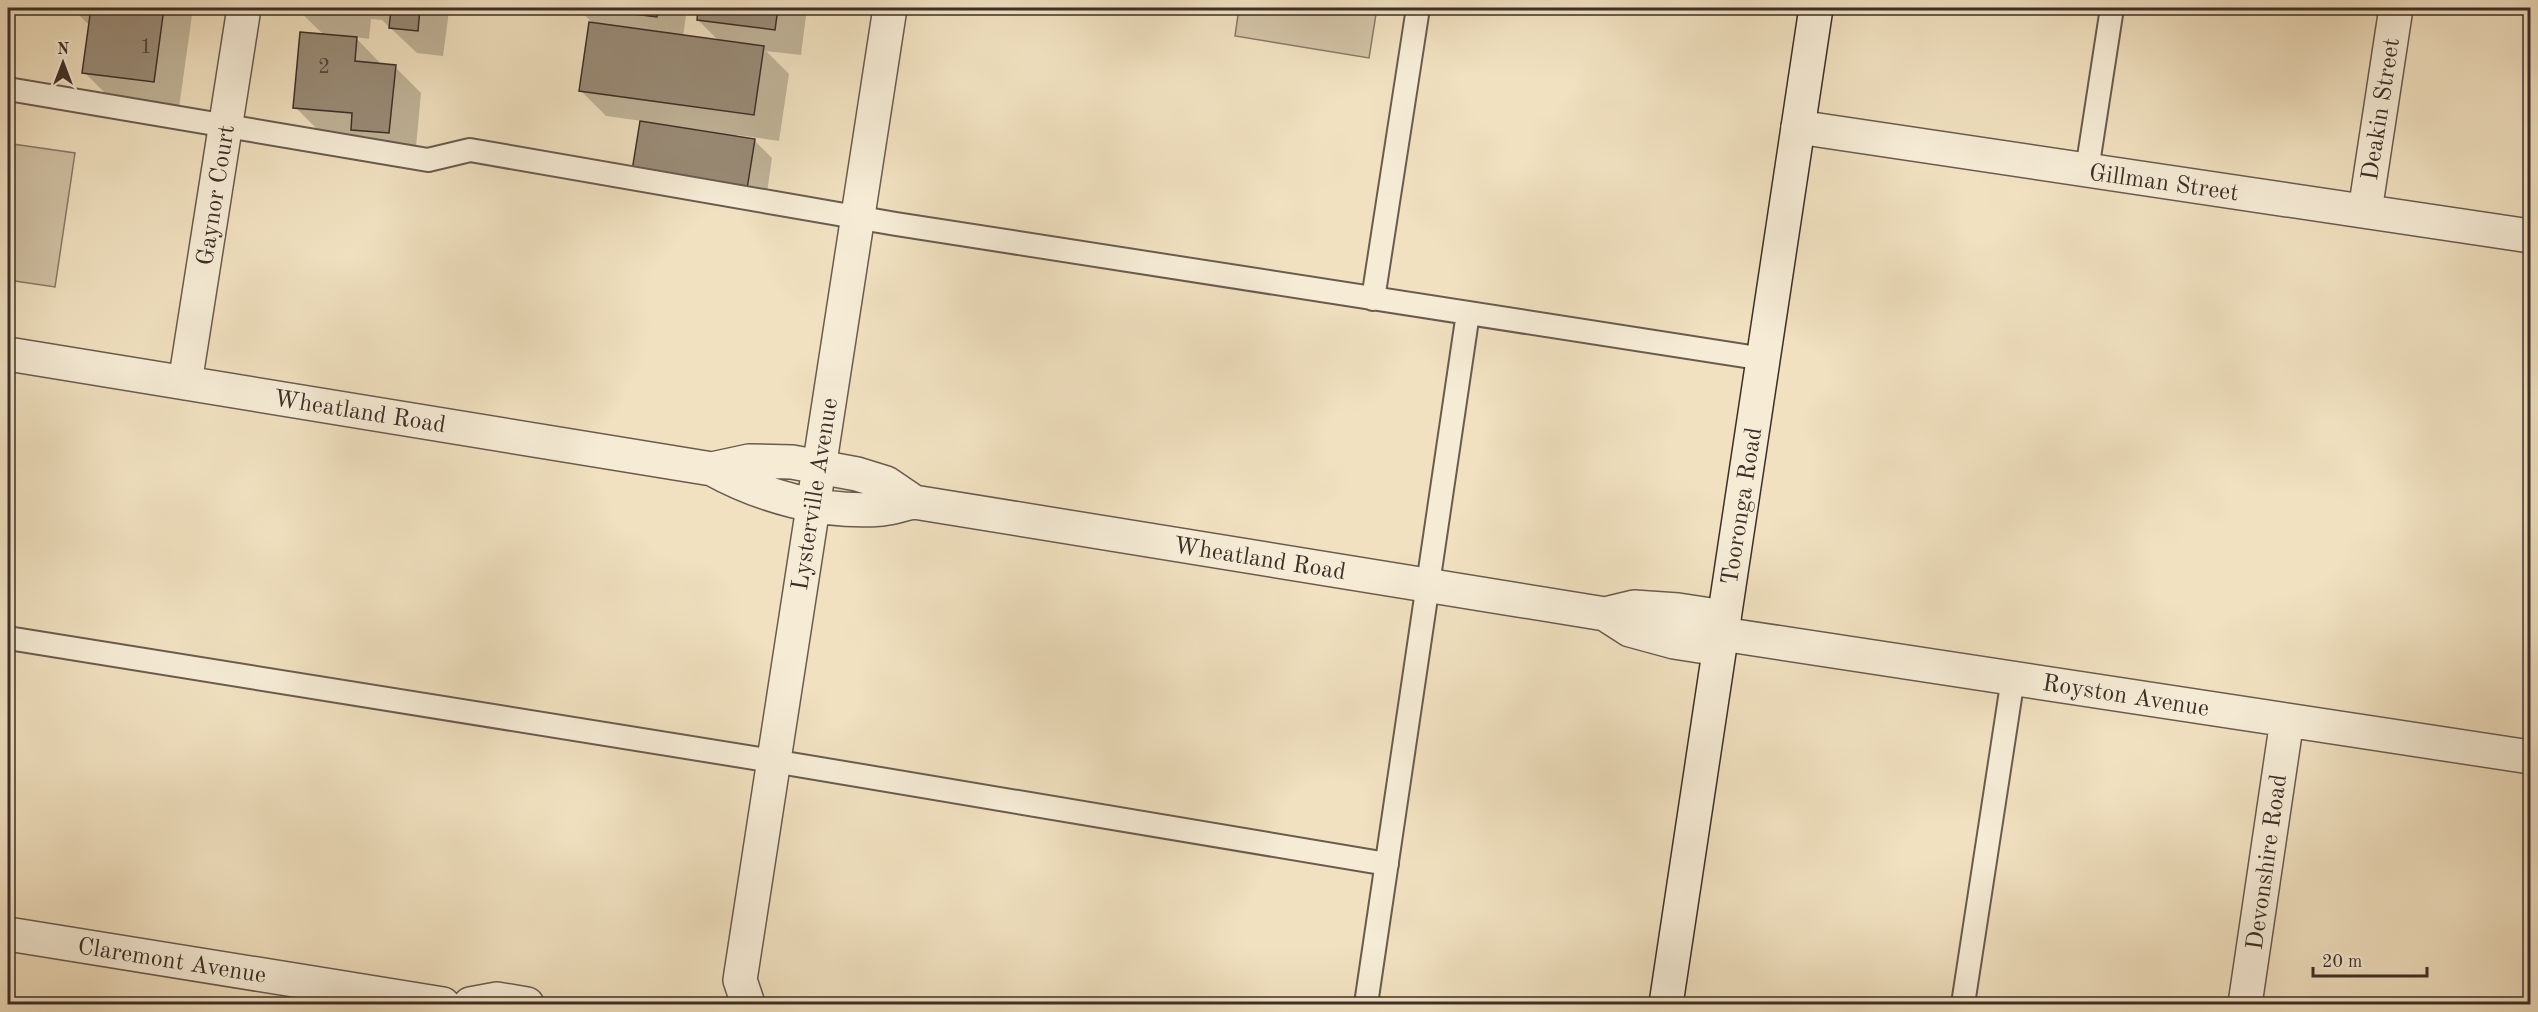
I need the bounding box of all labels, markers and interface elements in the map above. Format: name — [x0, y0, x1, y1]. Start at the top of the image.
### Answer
north arrow — [33, 33, 93, 93]
street label: Deakin Street — [2359, 36, 2405, 182]
house number: 1 — [140, 37, 152, 58]
text: N — [57, 42, 70, 58]
house number: 2 — [318, 57, 330, 78]
street label: Gaynor Court — [194, 123, 240, 267]
street label: Gillman Street — [2087, 162, 2240, 206]
street label: Wheatland Road — [272, 388, 447, 438]
street label: Lysterville Avenue — [789, 396, 843, 592]
street label: Tooronga Road — [1719, 426, 1767, 587]
street label: Wheatland Road — [1172, 535, 1347, 585]
street label: Royston Avenue — [2041, 672, 2211, 722]
street label: Devonshire Road — [2244, 773, 2292, 952]
street label: Claremont Avenue — [76, 935, 268, 989]
scale bar — [2313, 940, 2427, 978]
text: 20 m — [2322, 953, 2362, 971]

